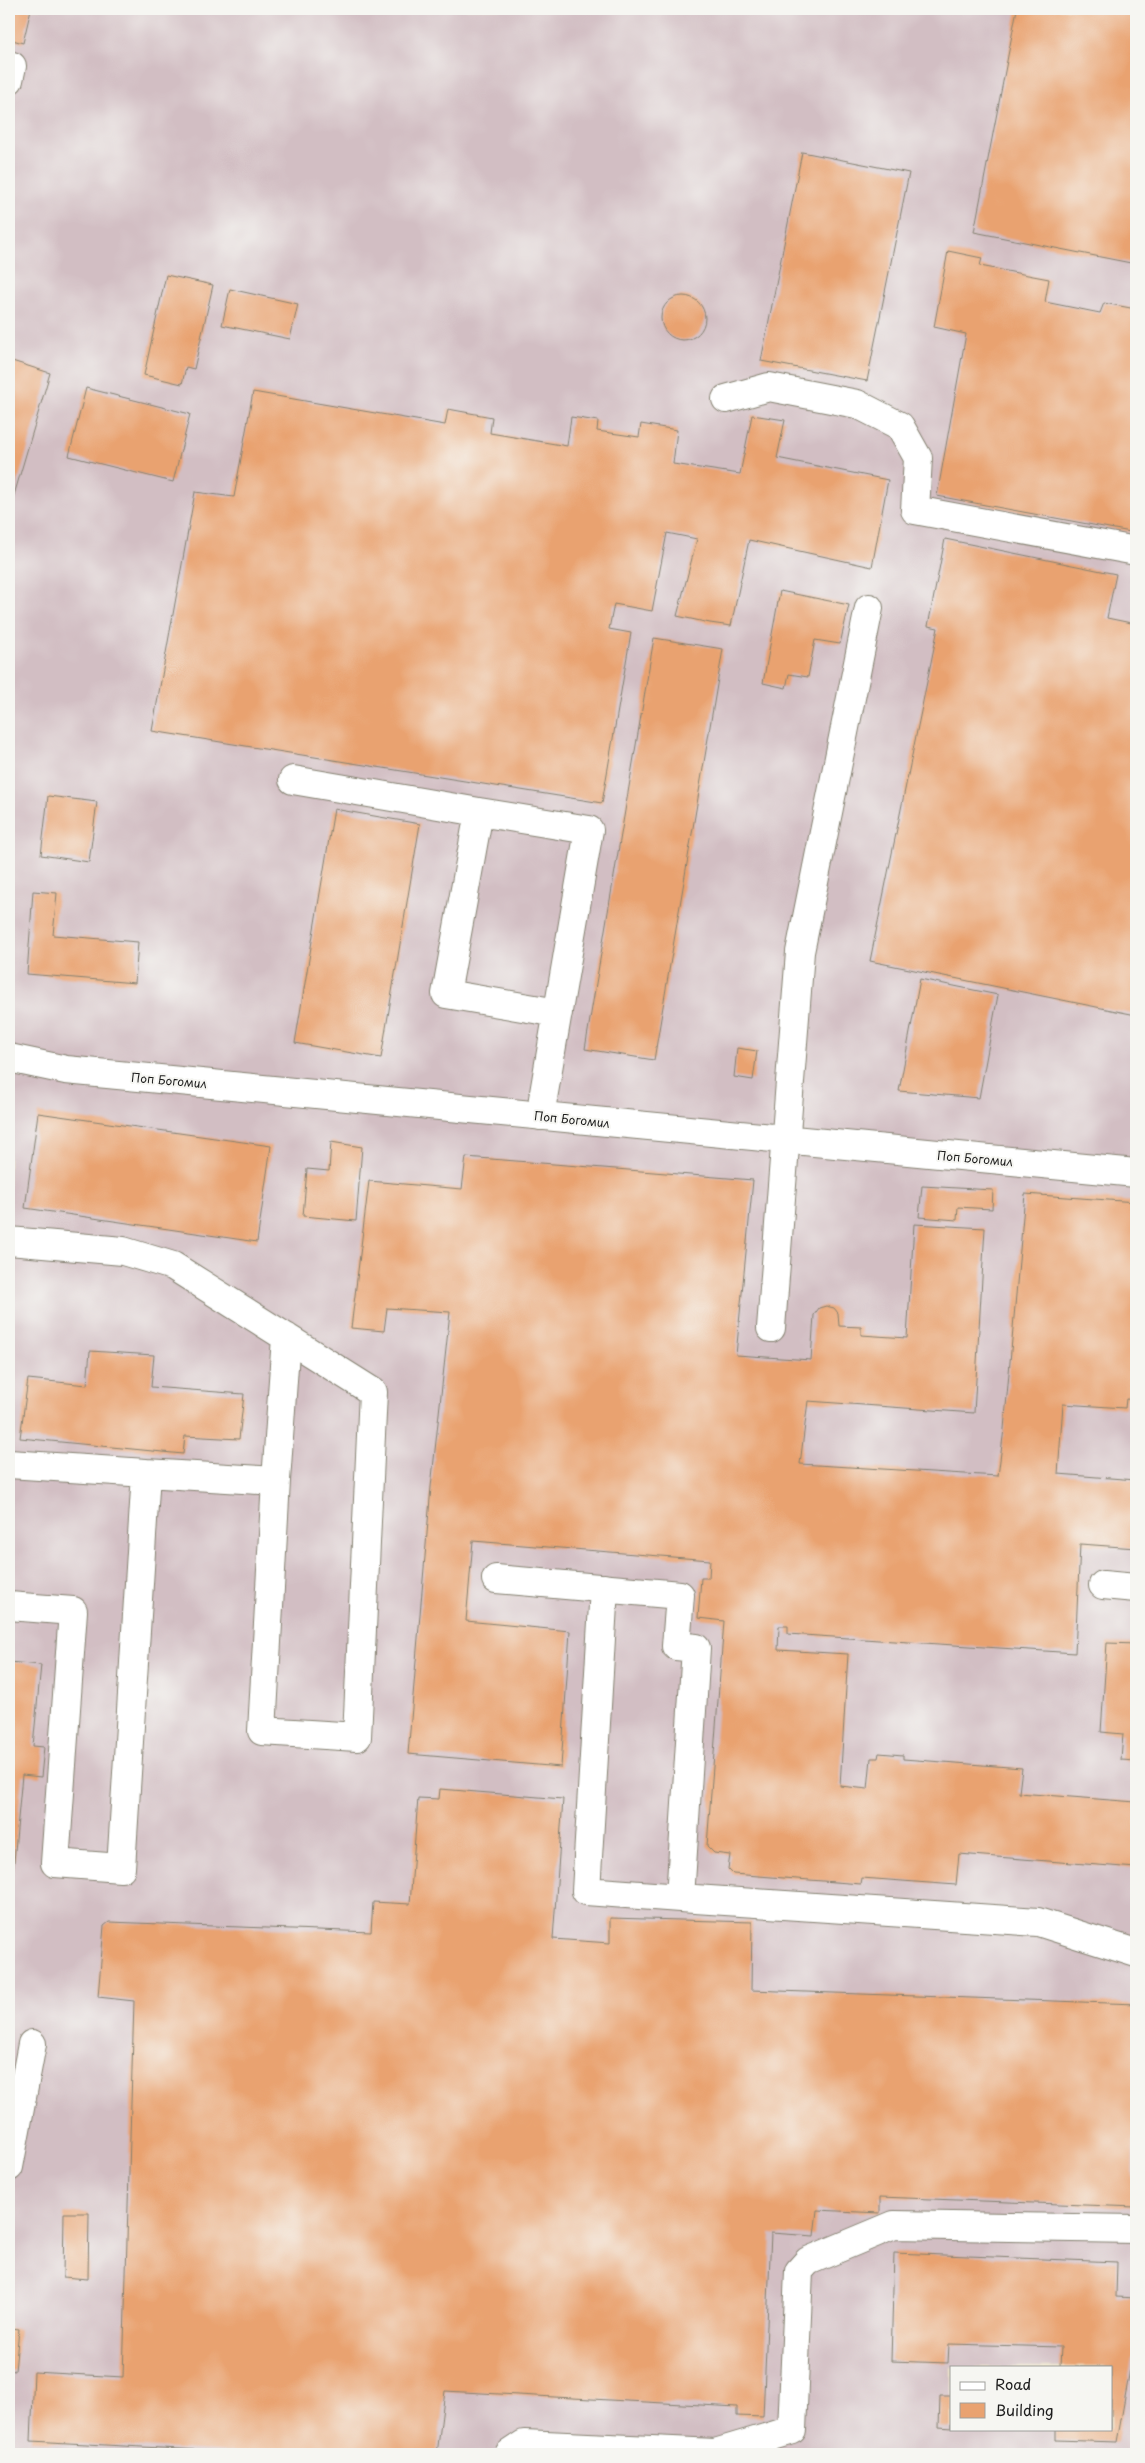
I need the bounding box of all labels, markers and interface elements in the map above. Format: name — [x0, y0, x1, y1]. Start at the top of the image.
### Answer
street label: Поп Богомил — [130, 1068, 208, 1092]
street label: Поп Богомил — [533, 1106, 611, 1132]
street label: Поп Богомил — [936, 1146, 1014, 1170]
legend — [950, 2366, 1112, 2430]
text: Road — [995, 2372, 1031, 2395]
text: Building — [995, 2398, 1054, 2421]

